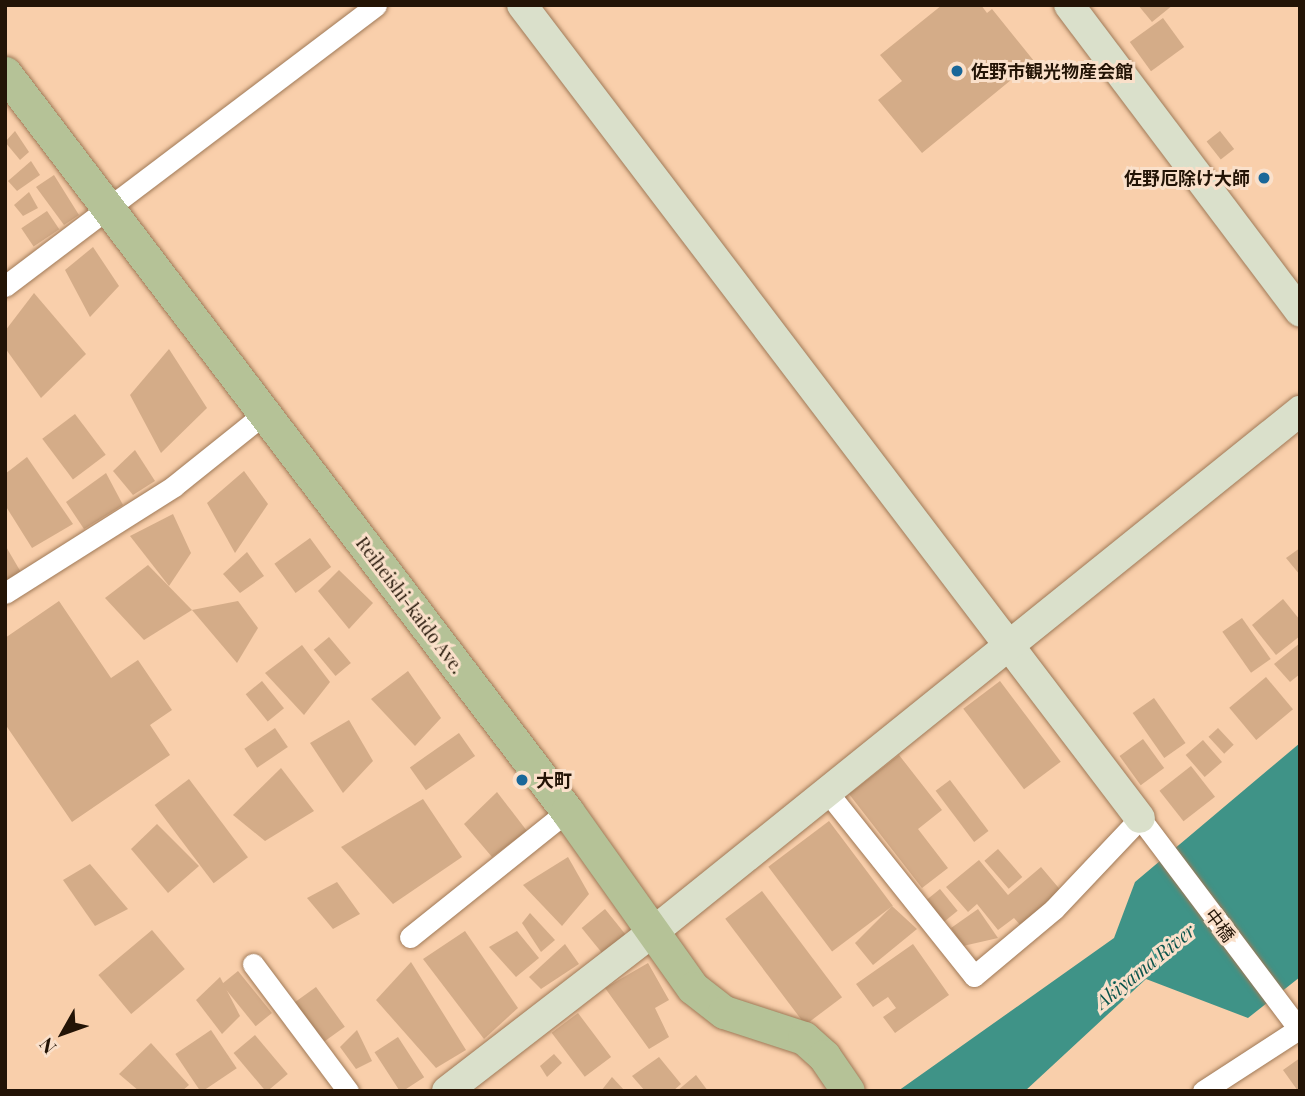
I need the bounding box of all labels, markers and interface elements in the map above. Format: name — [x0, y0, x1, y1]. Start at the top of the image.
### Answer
place label: 佐野市観光物産会館 — [971, 60, 1133, 82]
marker: 佐野市観光物産会館 — [949, 63, 965, 79]
place label: 佐野厄除け大師 — [1124, 167, 1250, 189]
marker: 佐野厄除け大師 — [1256, 170, 1272, 186]
street label: Reiheishi-kaido Ave. — [351, 532, 469, 678]
place label: 大町 — [536, 769, 572, 791]
marker: 大町 — [514, 772, 530, 788]
street label: 中橋 — [1201, 904, 1239, 946]
water label: Akiyama River — [1091, 919, 1199, 1013]
north arrow — [28, 998, 98, 1068]
text: N — [33, 1033, 61, 1060]

